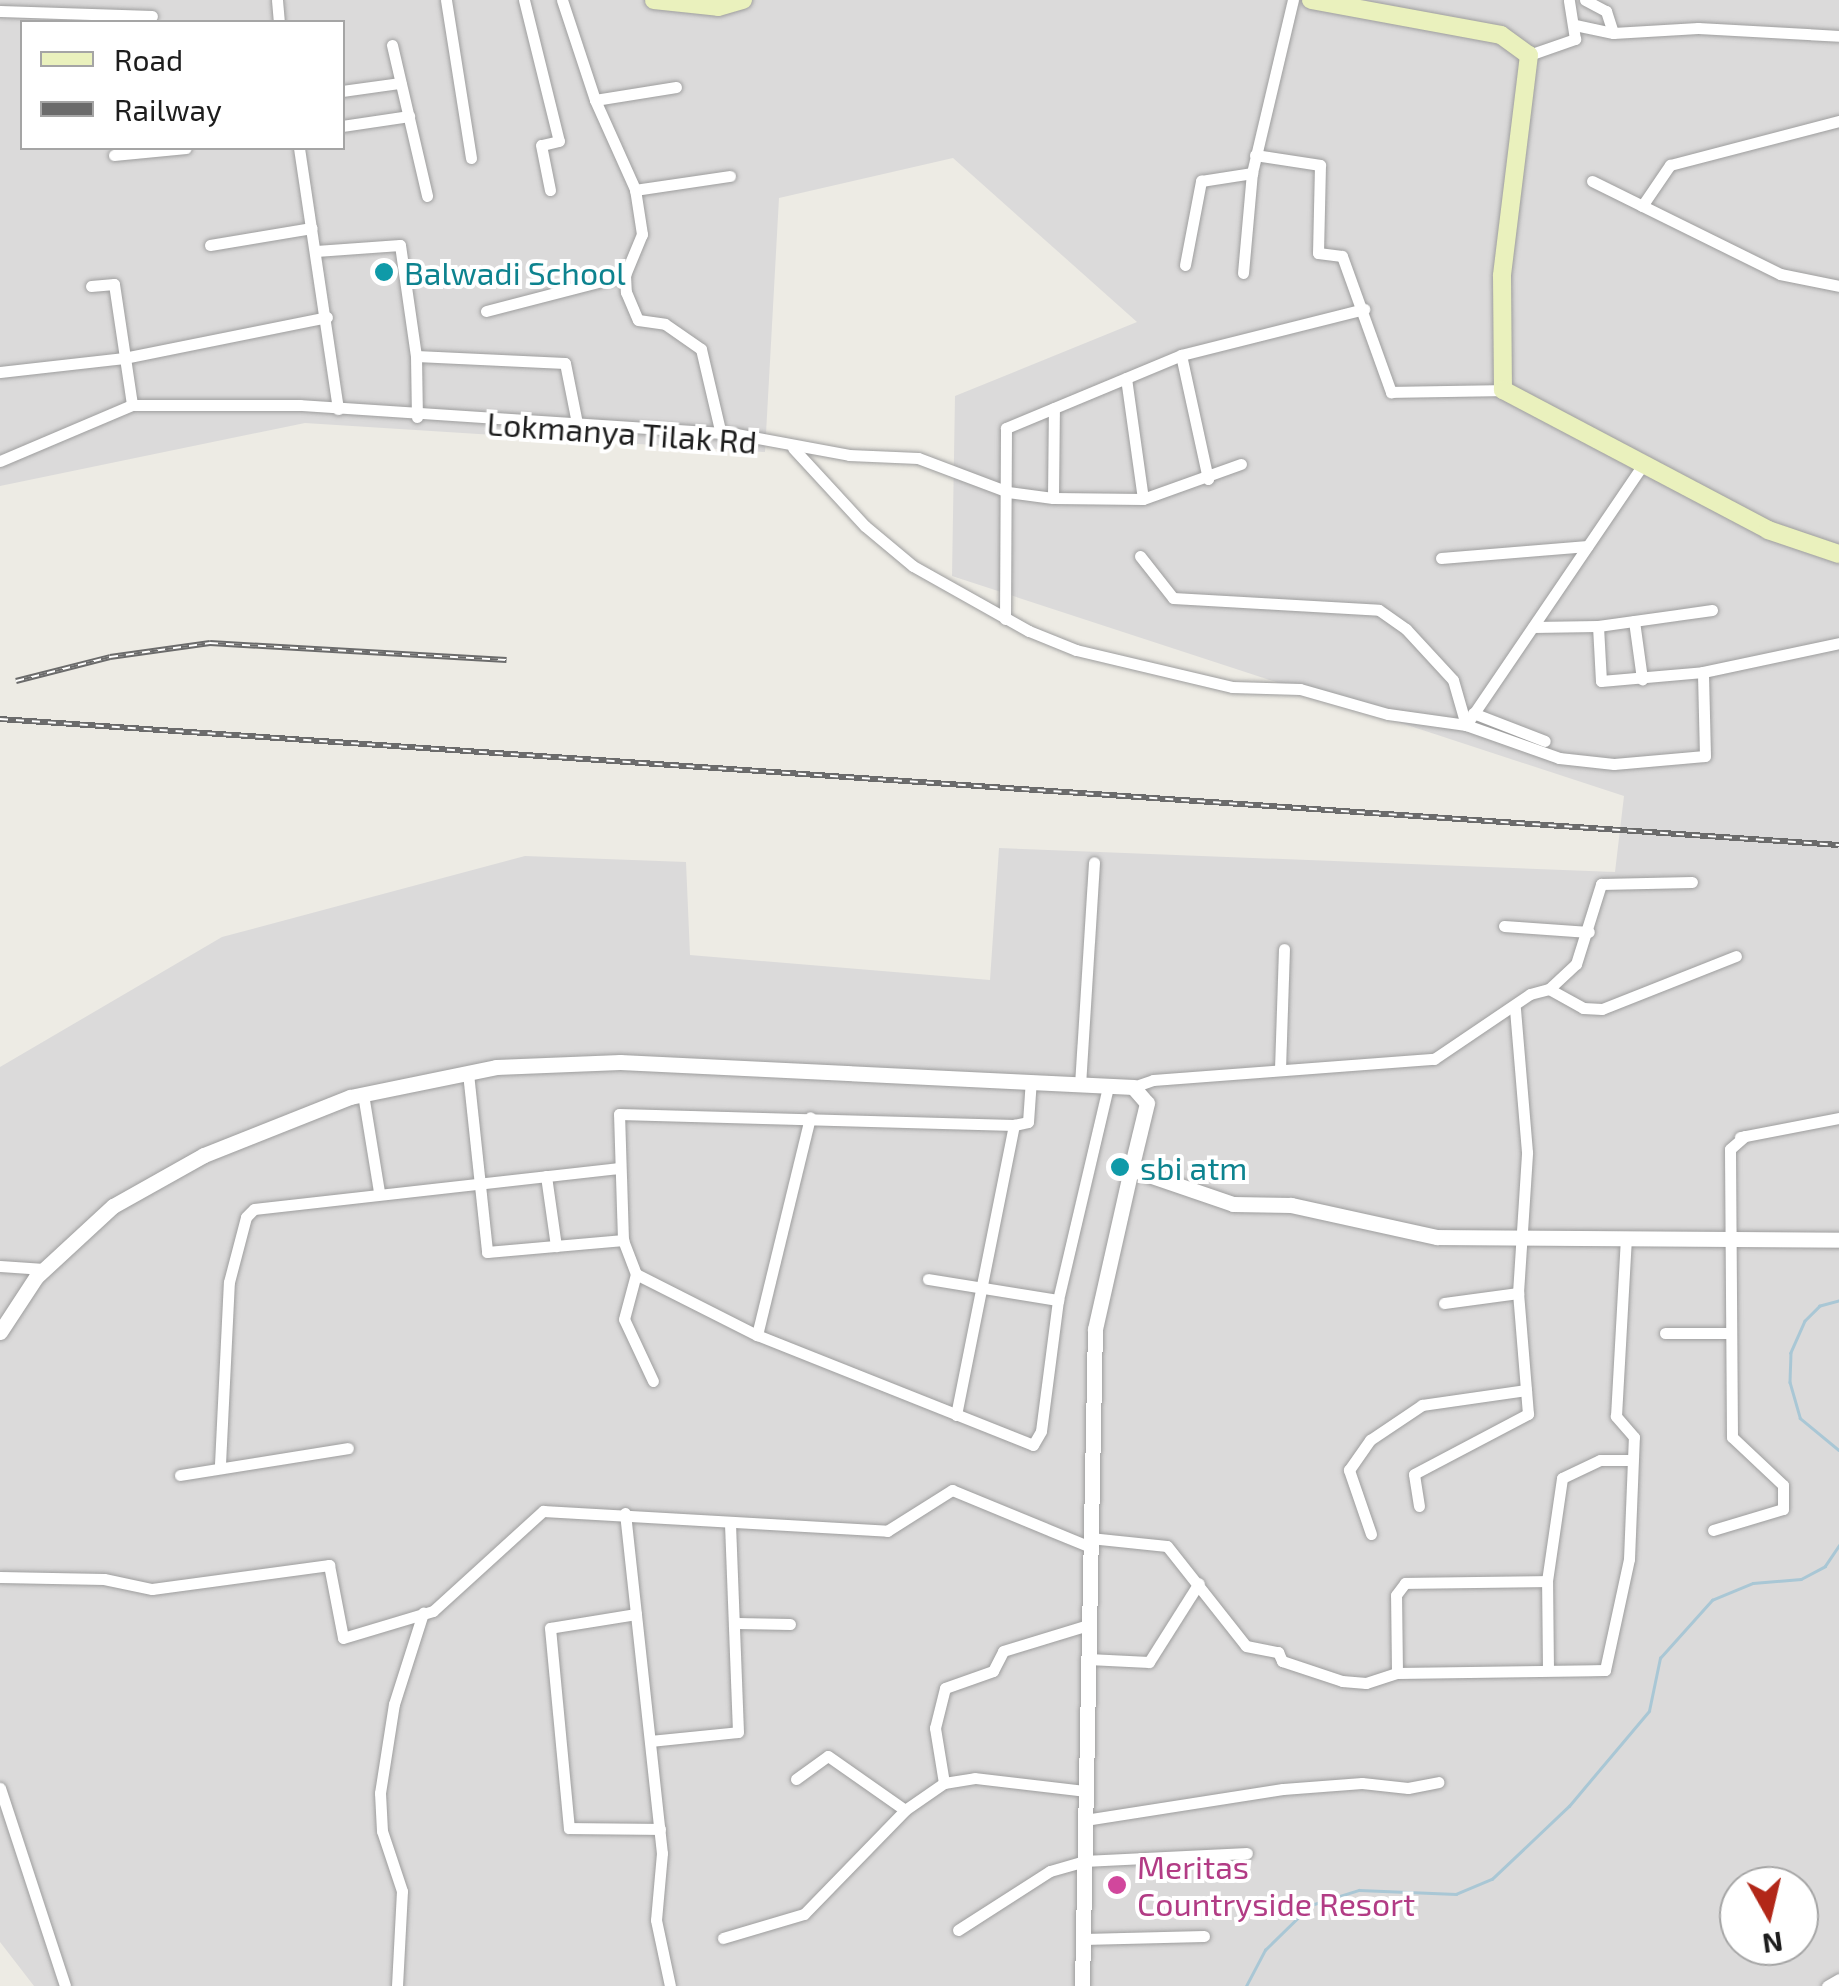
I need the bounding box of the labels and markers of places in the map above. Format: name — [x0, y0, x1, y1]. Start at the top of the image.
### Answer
place label: Balwadi School — [404, 253, 626, 291]
marker: Balwadi School — [373, 261, 395, 283]
place label: sbi atm — [1140, 1148, 1247, 1186]
marker: sbi atm — [1109, 1156, 1131, 1178]
place label: Meritas Countryside Resort — [1137, 1848, 1415, 1923]
marker: Meritas Countryside Resort — [1106, 1874, 1128, 1896]

